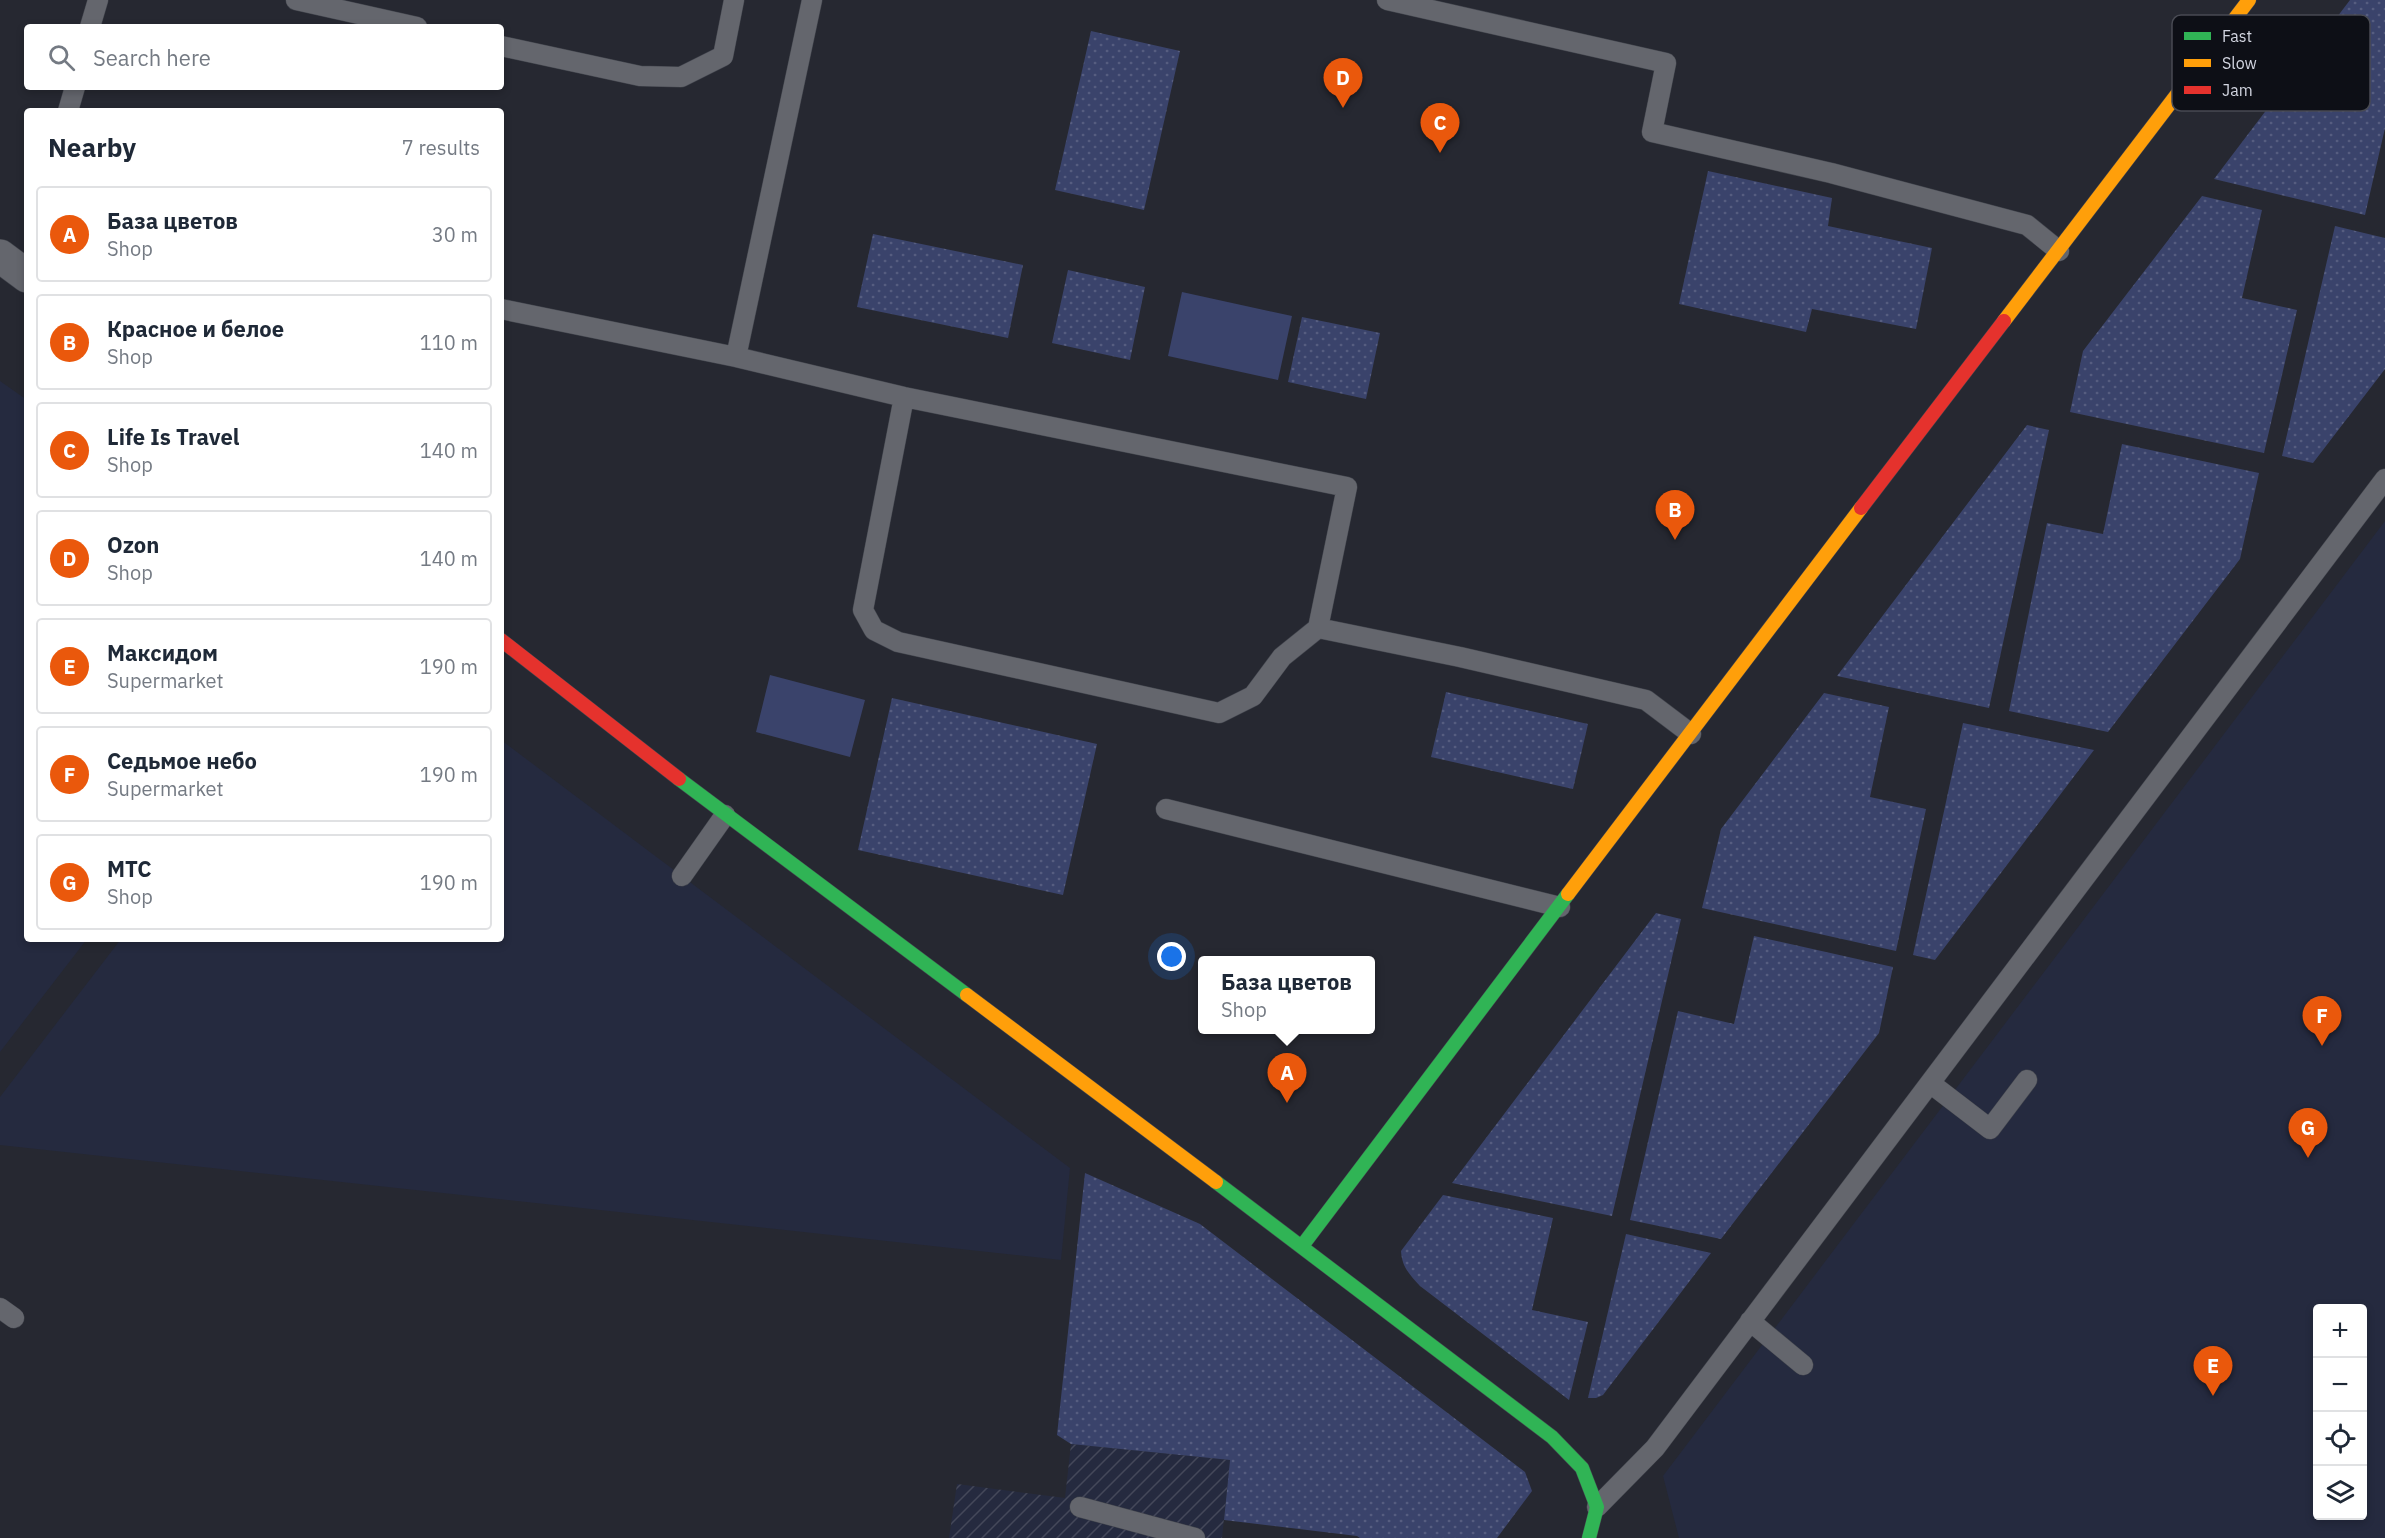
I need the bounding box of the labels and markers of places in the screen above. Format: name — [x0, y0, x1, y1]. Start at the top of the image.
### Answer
pin: D — [1324, 58, 1362, 108]
pin: C — [1420, 104, 1460, 153]
pin: B — [1656, 490, 1694, 540]
pin: F — [2302, 996, 2342, 1046]
pin: A — [1268, 1054, 1306, 1103]
pin: G — [2288, 1108, 2328, 1158]
pin: E — [2194, 1346, 2232, 1396]

